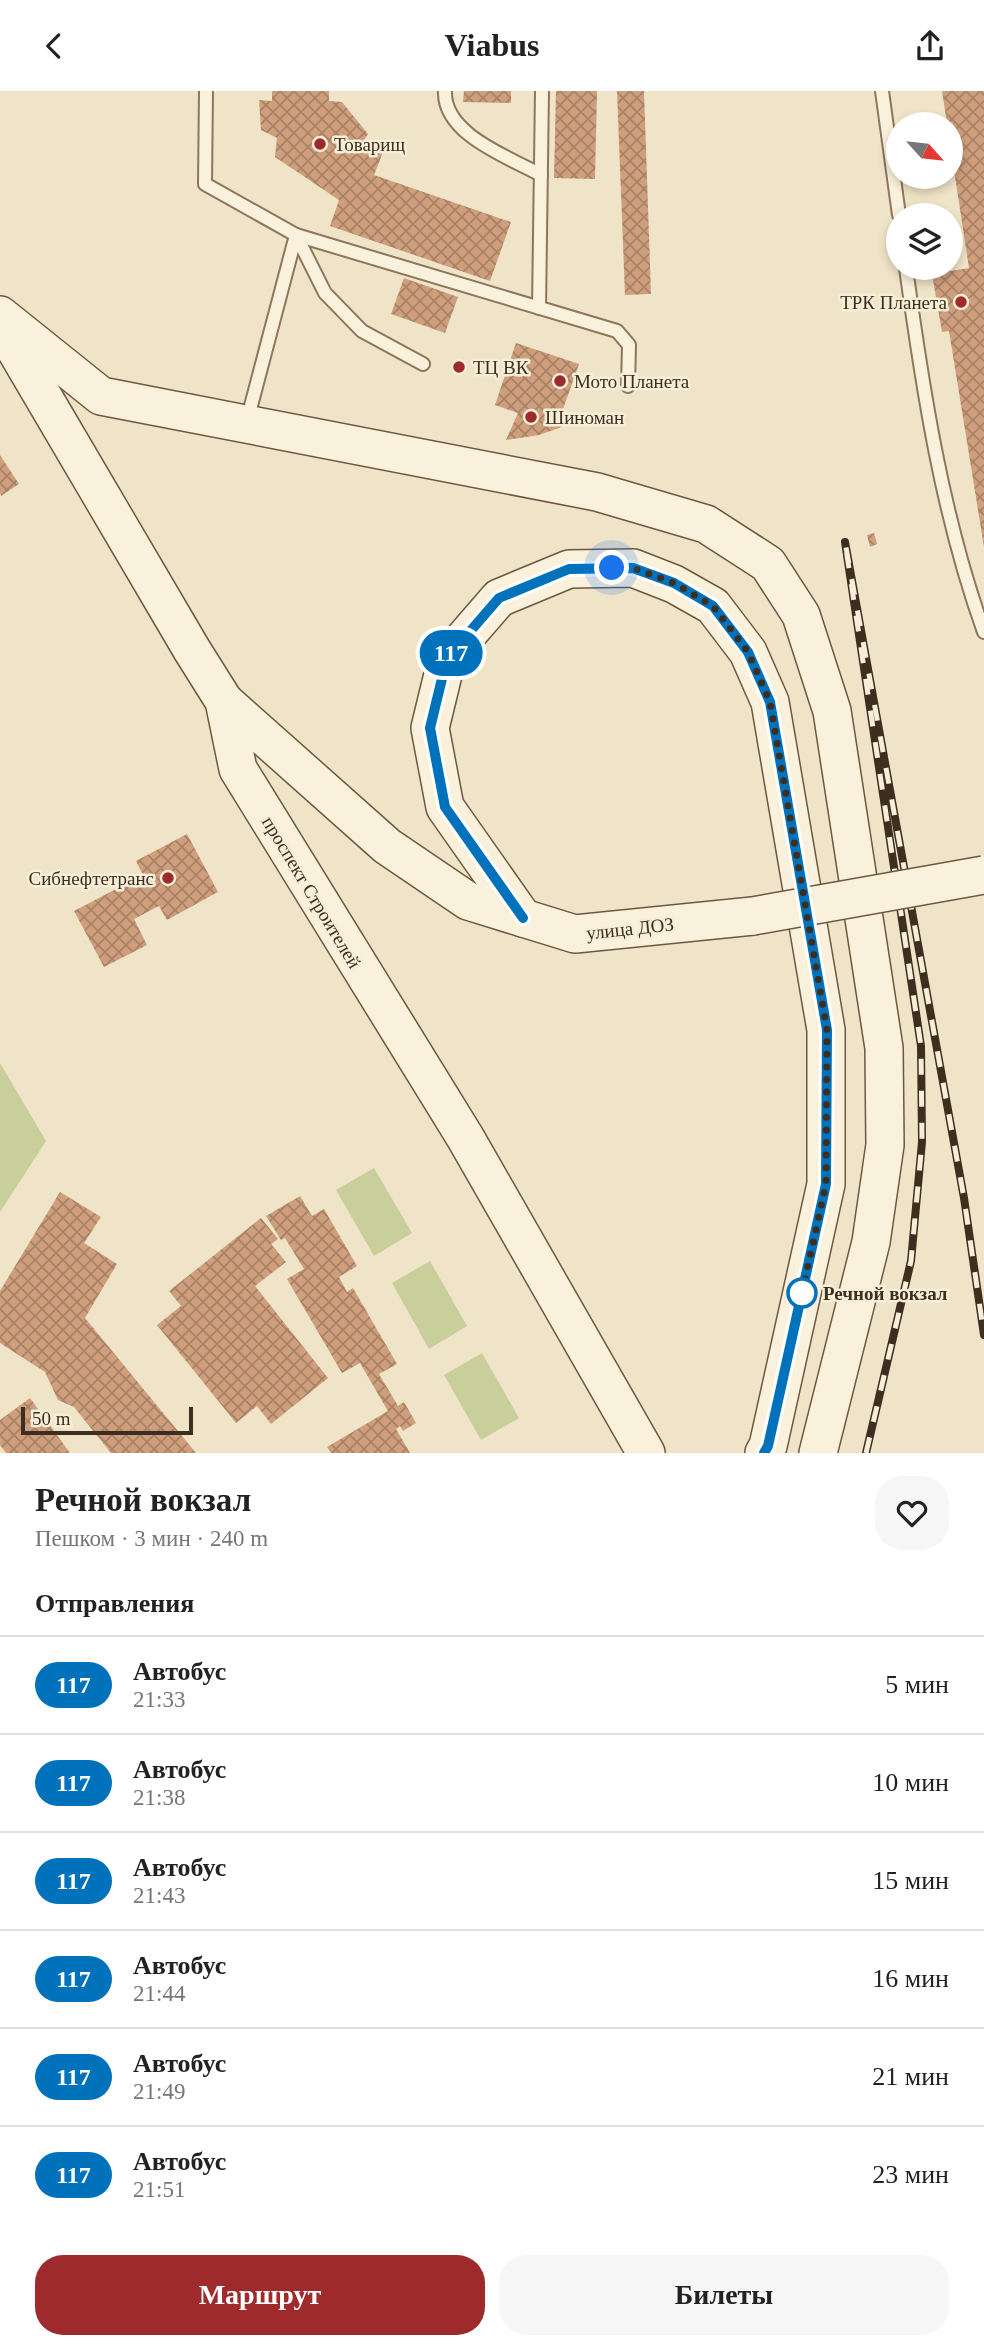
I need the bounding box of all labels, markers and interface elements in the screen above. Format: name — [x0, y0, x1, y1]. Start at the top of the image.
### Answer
icon: back — [35, 27, 73, 65]
text: Viabus — [445, 27, 539, 63]
icon: share — [911, 27, 949, 65]
north arrow — [886, 112, 962, 189]
map controls — [886, 112, 963, 280]
place label: Товарищ — [334, 134, 405, 155]
marker: Товарищ — [312, 136, 328, 152]
button: layers — [886, 203, 963, 280]
place label: ТРК Планета — [840, 292, 948, 313]
marker: ТРК Планета — [953, 294, 969, 310]
place label: ТЦ ВК — [473, 357, 529, 378]
marker: ТЦ ВК — [451, 359, 467, 375]
place label: Мото Планета — [574, 371, 690, 392]
marker: Мото Планета — [552, 373, 568, 389]
place label: Шиноман — [545, 407, 624, 428]
marker: Шиноман — [523, 409, 539, 425]
your location — [594, 550, 629, 585]
line badge: 117 — [411, 630, 491, 676]
text: 117 — [434, 640, 468, 666]
street label: проспект Строителей — [258, 812, 365, 972]
place label: Сибнефтетранс — [29, 868, 154, 889]
marker: Сибнефтетранс — [160, 870, 176, 886]
street label: улица ДОЗ — [585, 913, 675, 944]
marker: Речной вокзал — [787, 1278, 817, 1308]
place label: Речной вокзал — [823, 1283, 948, 1304]
scale bar — [21, 1404, 192, 1436]
text: 50 m — [32, 1408, 71, 1429]
button: heart — [875, 1476, 949, 1550]
text: Речной вокзал — [35, 1482, 251, 1518]
text: Пешком · 3 мин · 240 m — [35, 1526, 268, 1551]
text: Отправления — [35, 1589, 194, 1618]
text: Автобус — [133, 1657, 226, 1686]
text: 5 мин — [885, 1670, 949, 1699]
text: 117 — [56, 1672, 91, 1698]
text: 21:33 — [133, 1687, 185, 1712]
text: Автобус — [133, 1755, 226, 1784]
text: 10 мин — [872, 1768, 949, 1797]
text: 117 — [56, 1770, 91, 1796]
text: 21:38 — [133, 1785, 185, 1810]
text: Автобус — [133, 1853, 226, 1882]
text: 15 мин — [872, 1866, 949, 1895]
text: 117 — [56, 1868, 91, 1894]
text: 21:43 — [133, 1883, 185, 1908]
text: Автобус — [133, 1951, 226, 1980]
text: 16 мин — [872, 1964, 949, 1993]
text: 117 — [56, 1966, 91, 1992]
text: 21:44 — [133, 1981, 185, 2006]
text: Автобус — [133, 2049, 226, 2078]
text: 21 мин — [872, 2062, 949, 2091]
text: 117 — [56, 2064, 91, 2090]
text: 21:49 — [133, 2079, 185, 2104]
text: Автобус — [133, 2147, 226, 2176]
text: 23 мин — [872, 2160, 949, 2189]
text: 117 — [56, 2162, 91, 2188]
text: 21:51 — [133, 2177, 185, 2202]
button: Маршрут — [35, 2255, 485, 2335]
button: Билеты — [499, 2255, 949, 2335]

